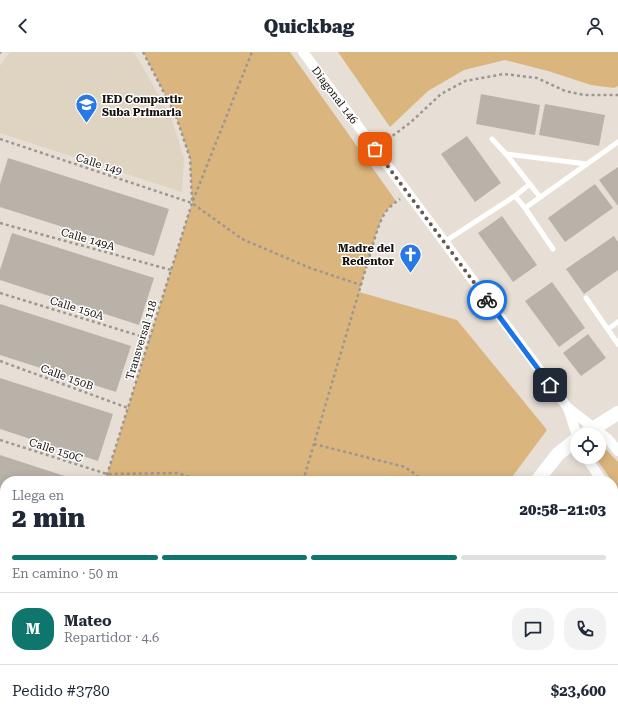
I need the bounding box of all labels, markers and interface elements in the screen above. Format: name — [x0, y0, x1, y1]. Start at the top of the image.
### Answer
icon: back — [12, 15, 34, 37]
icon: person — [584, 15, 606, 37]
text: Quickbag — [264, 16, 354, 37]
street label: Diagonal 146 — [309, 64, 360, 127]
school or university icon: IED Compartir Suba Primaria — [73, 92, 99, 125]
place label: IED Compartir Suba Primaria — [102, 93, 183, 119]
pin — [358, 132, 392, 166]
icon: bag — [364, 138, 386, 160]
street label: Calle 149 — [74, 151, 124, 178]
street label: Calle 149A — [59, 226, 117, 253]
church icon: Madre del Redentor — [397, 241, 423, 274]
place label: Madre del Redentor — [338, 242, 394, 268]
courier — [467, 280, 507, 320]
icon: bike — [476, 289, 498, 311]
street label: Calle 150A — [48, 294, 106, 323]
street label: Transversal 118 — [123, 299, 160, 381]
street label: Calle 150B — [39, 362, 95, 393]
pin — [533, 368, 567, 402]
icon: home — [539, 374, 561, 396]
map controls — [570, 428, 606, 464]
button: locate — [570, 428, 606, 464]
street label: Calle 150C — [27, 436, 85, 465]
text: Llega en — [12, 488, 64, 503]
text: 20:58–21:03 — [520, 501, 606, 519]
text: 2 min — [12, 503, 85, 533]
text: En camino · 50 m — [12, 566, 118, 581]
button: chat — [512, 608, 554, 650]
button: phone — [564, 608, 606, 650]
text: Mateo — [64, 612, 112, 630]
text: M — [26, 620, 40, 638]
text: Repartidor · 4.6 — [64, 630, 159, 645]
text: Pedido #3780 — [12, 682, 110, 700]
text: $23,600 — [551, 682, 606, 700]

